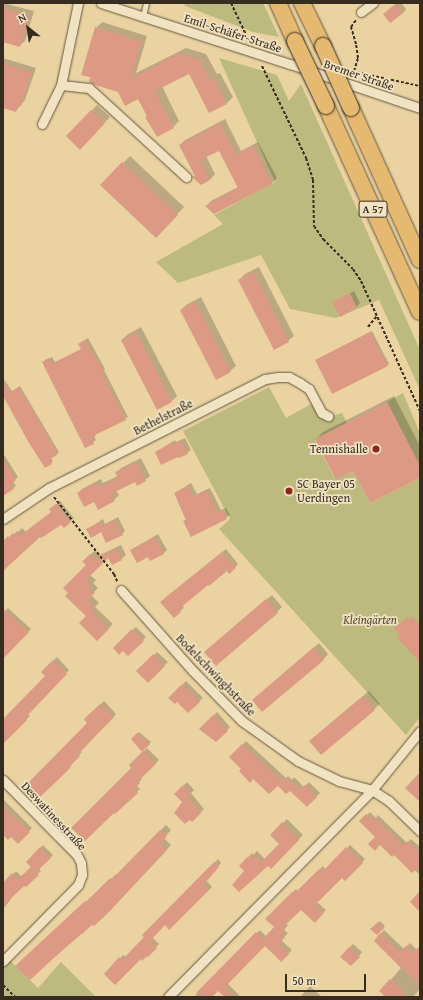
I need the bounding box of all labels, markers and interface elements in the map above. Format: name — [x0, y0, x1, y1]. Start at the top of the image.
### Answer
north arrow — [8, 8, 48, 48]
text: N — [15, 9, 29, 26]
street label: Emil-Schäfer-Straße — [182, 10, 284, 56]
street label: Bremer Straße — [322, 56, 396, 94]
road number: A 57 — [358, 200, 388, 218]
street label: Bethelstraße — [131, 396, 195, 438]
place label: Tennishalle — [310, 442, 368, 456]
marker: Tennishalle — [371, 444, 381, 454]
place label: SC Bayer 05 Uerdingen — [297, 477, 355, 505]
marker: SC Bayer 05 Uerdingen — [284, 486, 294, 496]
park label: Kleingärten — [343, 613, 397, 627]
street label: Bodelschwinghstraße — [173, 631, 259, 719]
street label: Deswatinesstraße — [19, 779, 89, 853]
scale bar — [287, 966, 368, 992]
text: 50 m — [292, 972, 316, 989]

